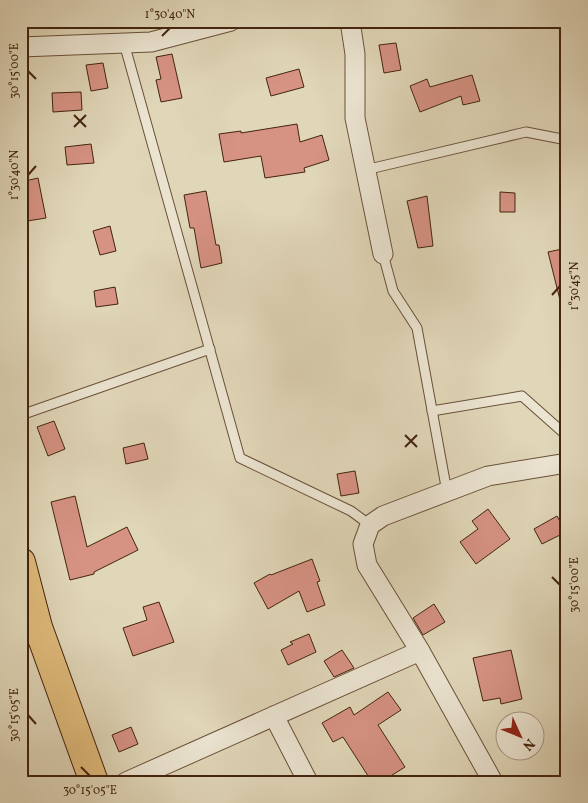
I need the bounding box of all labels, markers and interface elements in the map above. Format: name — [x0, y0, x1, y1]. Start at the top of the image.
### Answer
text: 1°30'40"N — [145, 7, 195, 23]
text: 30°15'00"E — [7, 43, 23, 99]
text: 1°30'40"N — [7, 150, 23, 200]
text: 1°30'45"N — [567, 261, 583, 311]
text: 30°15'00"E — [567, 557, 583, 613]
text: 30°15'05"E — [7, 688, 23, 742]
north arrow — [496, 710, 546, 760]
text: N — [518, 734, 539, 754]
text: 30°15'05"E — [63, 783, 117, 799]

